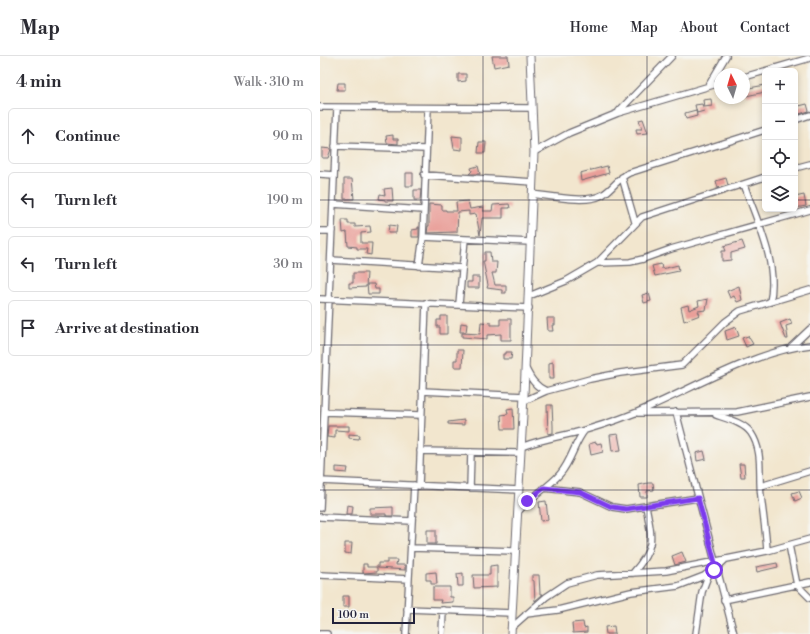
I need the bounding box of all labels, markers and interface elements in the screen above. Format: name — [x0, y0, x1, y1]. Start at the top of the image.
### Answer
text: Map — [20, 16, 60, 40]
text: Home — [570, 19, 608, 37]
text: Map — [630, 19, 658, 37]
text: About — [680, 19, 718, 37]
text: Contact — [740, 19, 790, 37]
north arrow — [714, 68, 750, 104]
map controls — [762, 68, 798, 212]
button: + — [762, 68, 798, 104]
text: 4 min — [16, 71, 61, 93]
text: Walk · 310 m — [234, 74, 304, 90]
button: − — [762, 104, 798, 140]
icon: ahead — [17, 125, 39, 147]
text: Continue — [55, 127, 120, 146]
text: 90 m — [272, 128, 303, 144]
button: locate — [762, 140, 798, 176]
button: layers — [762, 176, 798, 212]
icon: left — [17, 189, 39, 211]
text: Turn left — [55, 191, 117, 210]
text: 190 m — [267, 192, 303, 208]
icon: left — [17, 253, 39, 275]
text: Turn left — [55, 255, 117, 274]
text: 30 m — [273, 256, 303, 272]
icon: arrive — [17, 317, 39, 339]
text: Arrive at destination — [55, 319, 199, 338]
route end — [518, 492, 536, 510]
route start — [705, 561, 723, 579]
scale bar — [332, 606, 415, 625]
text: 100 m — [338, 608, 369, 622]

